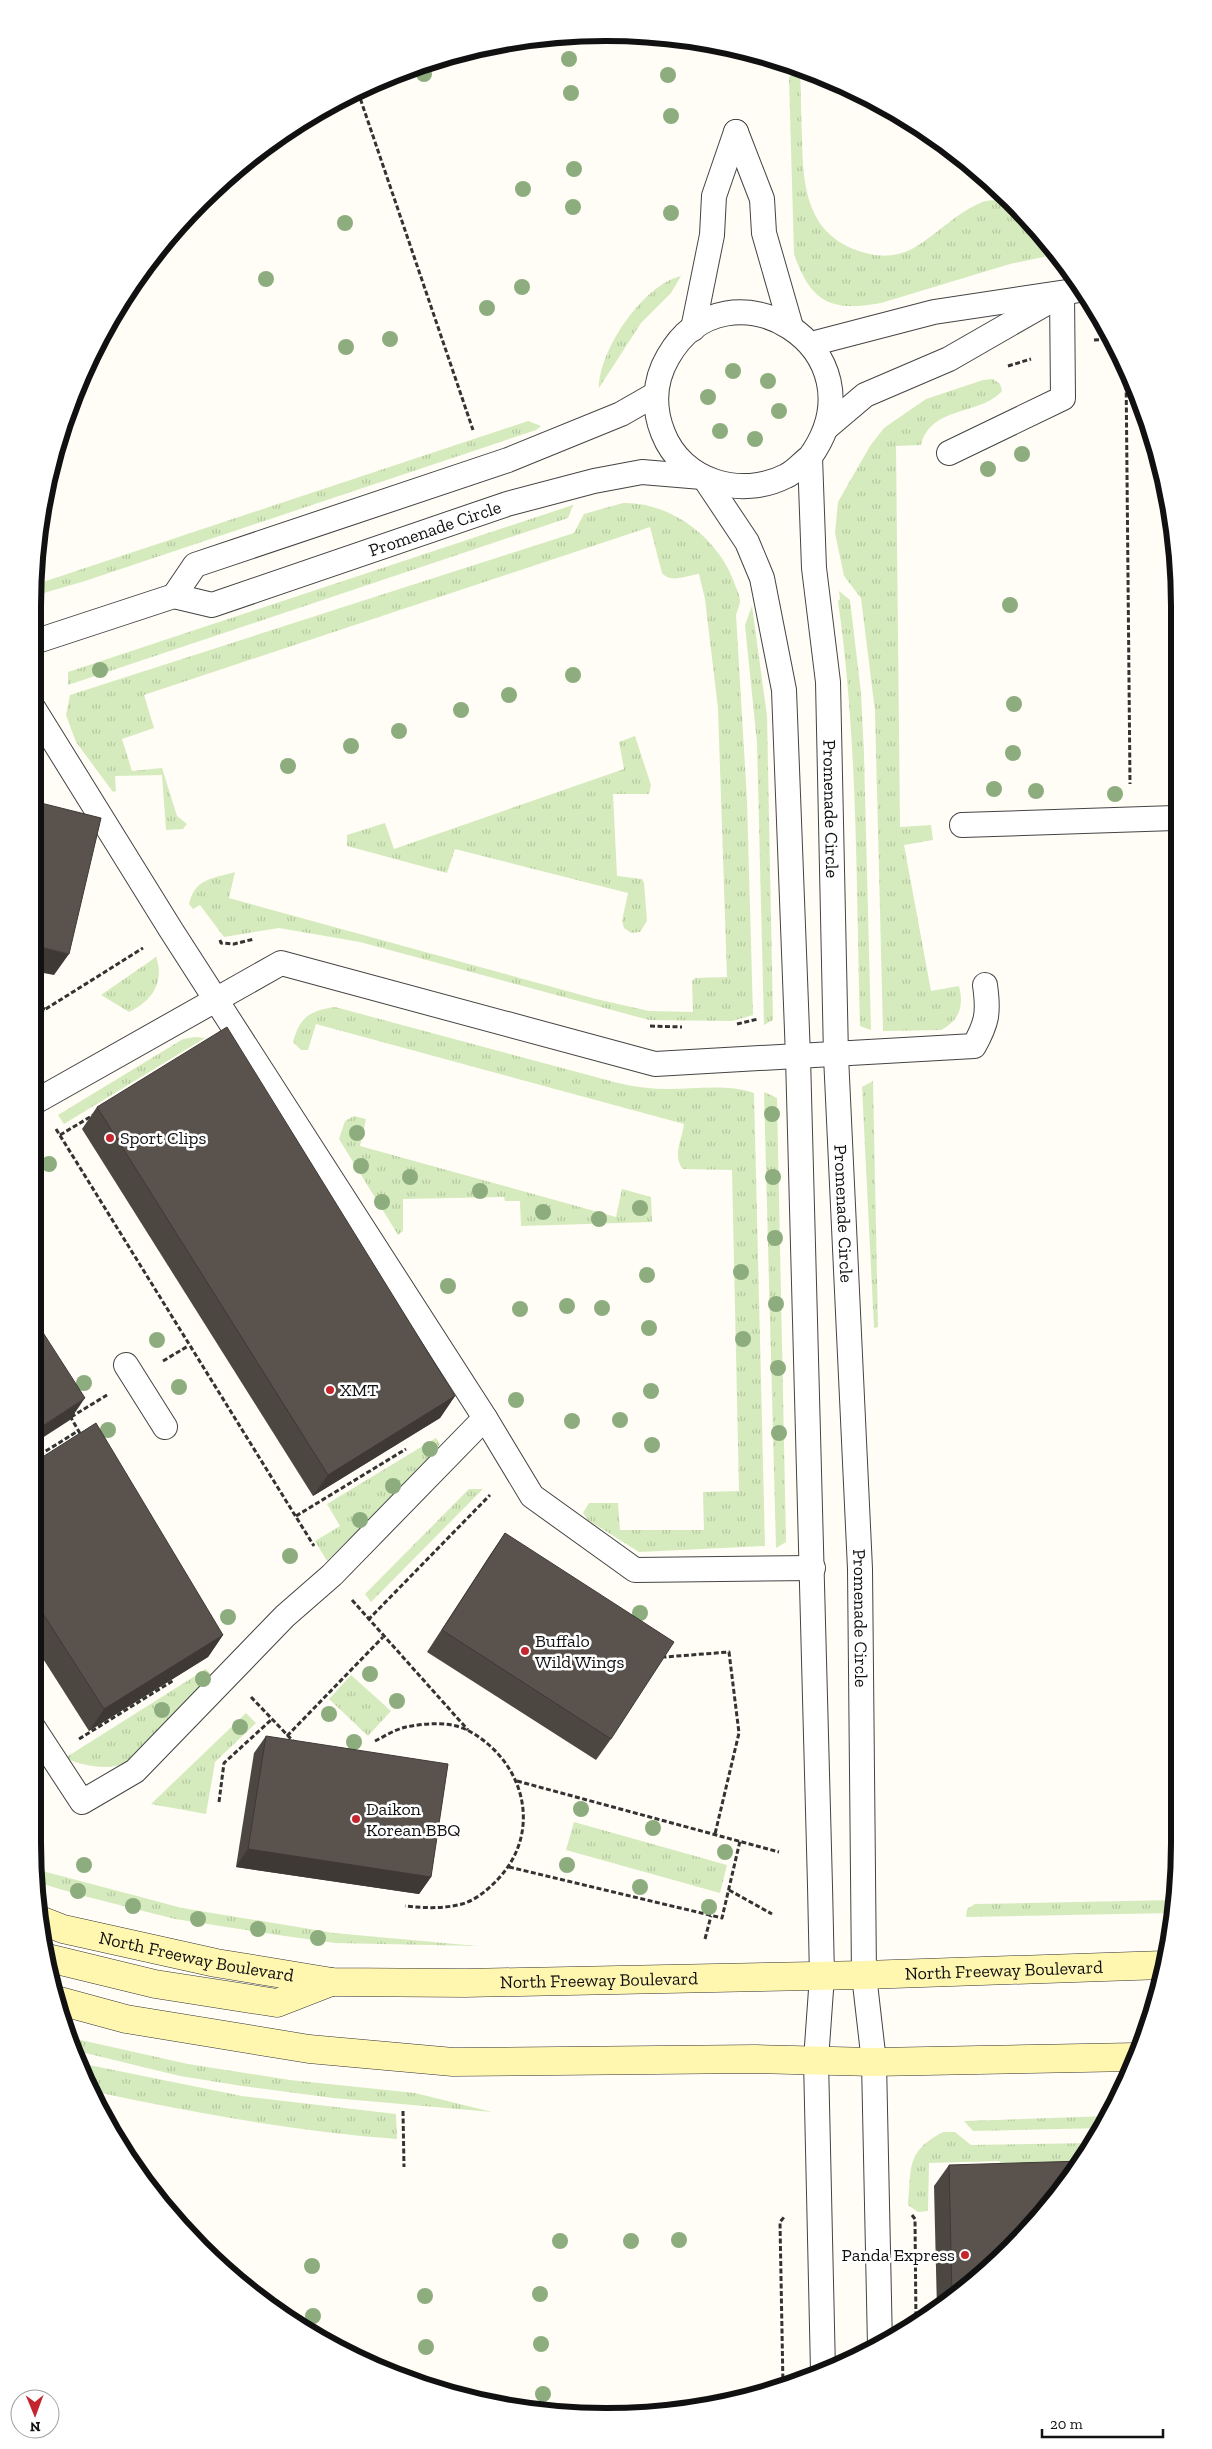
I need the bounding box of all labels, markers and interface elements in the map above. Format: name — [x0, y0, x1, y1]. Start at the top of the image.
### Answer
street label: Promenade Circle — [366, 496, 504, 562]
street label: Promenade Circle — [818, 739, 843, 878]
place label: Sport Clips — [120, 1127, 206, 1149]
marker: Sport Clips — [104, 1132, 116, 1144]
street label: Promenade Circle — [829, 1144, 858, 1283]
place label: XMT — [340, 1379, 378, 1401]
marker: XMT — [324, 1384, 336, 1396]
street label: Promenade Circle — [848, 1548, 872, 1687]
place label: Buffalo Wild Wings — [535, 1630, 624, 1673]
marker: Buffalo Wild Wings — [519, 1645, 531, 1657]
place label: Daikon Korean BBQ — [366, 1798, 461, 1841]
marker: Daikon Korean BBQ — [350, 1813, 362, 1825]
street label: North Freeway Boulevard — [97, 1926, 296, 1987]
street label: North Freeway Boulevard — [904, 1956, 1103, 1985]
street label: North Freeway Boulevard — [500, 1967, 698, 1993]
place label: Panda Express — [842, 2244, 955, 2266]
marker: Panda Express — [959, 2249, 971, 2261]
north arrow — [10, 2389, 60, 2439]
scale bar — [1042, 2406, 1163, 2438]
text: 20 m — [1050, 2415, 1083, 2433]
text: N — [29, 2418, 41, 2435]

